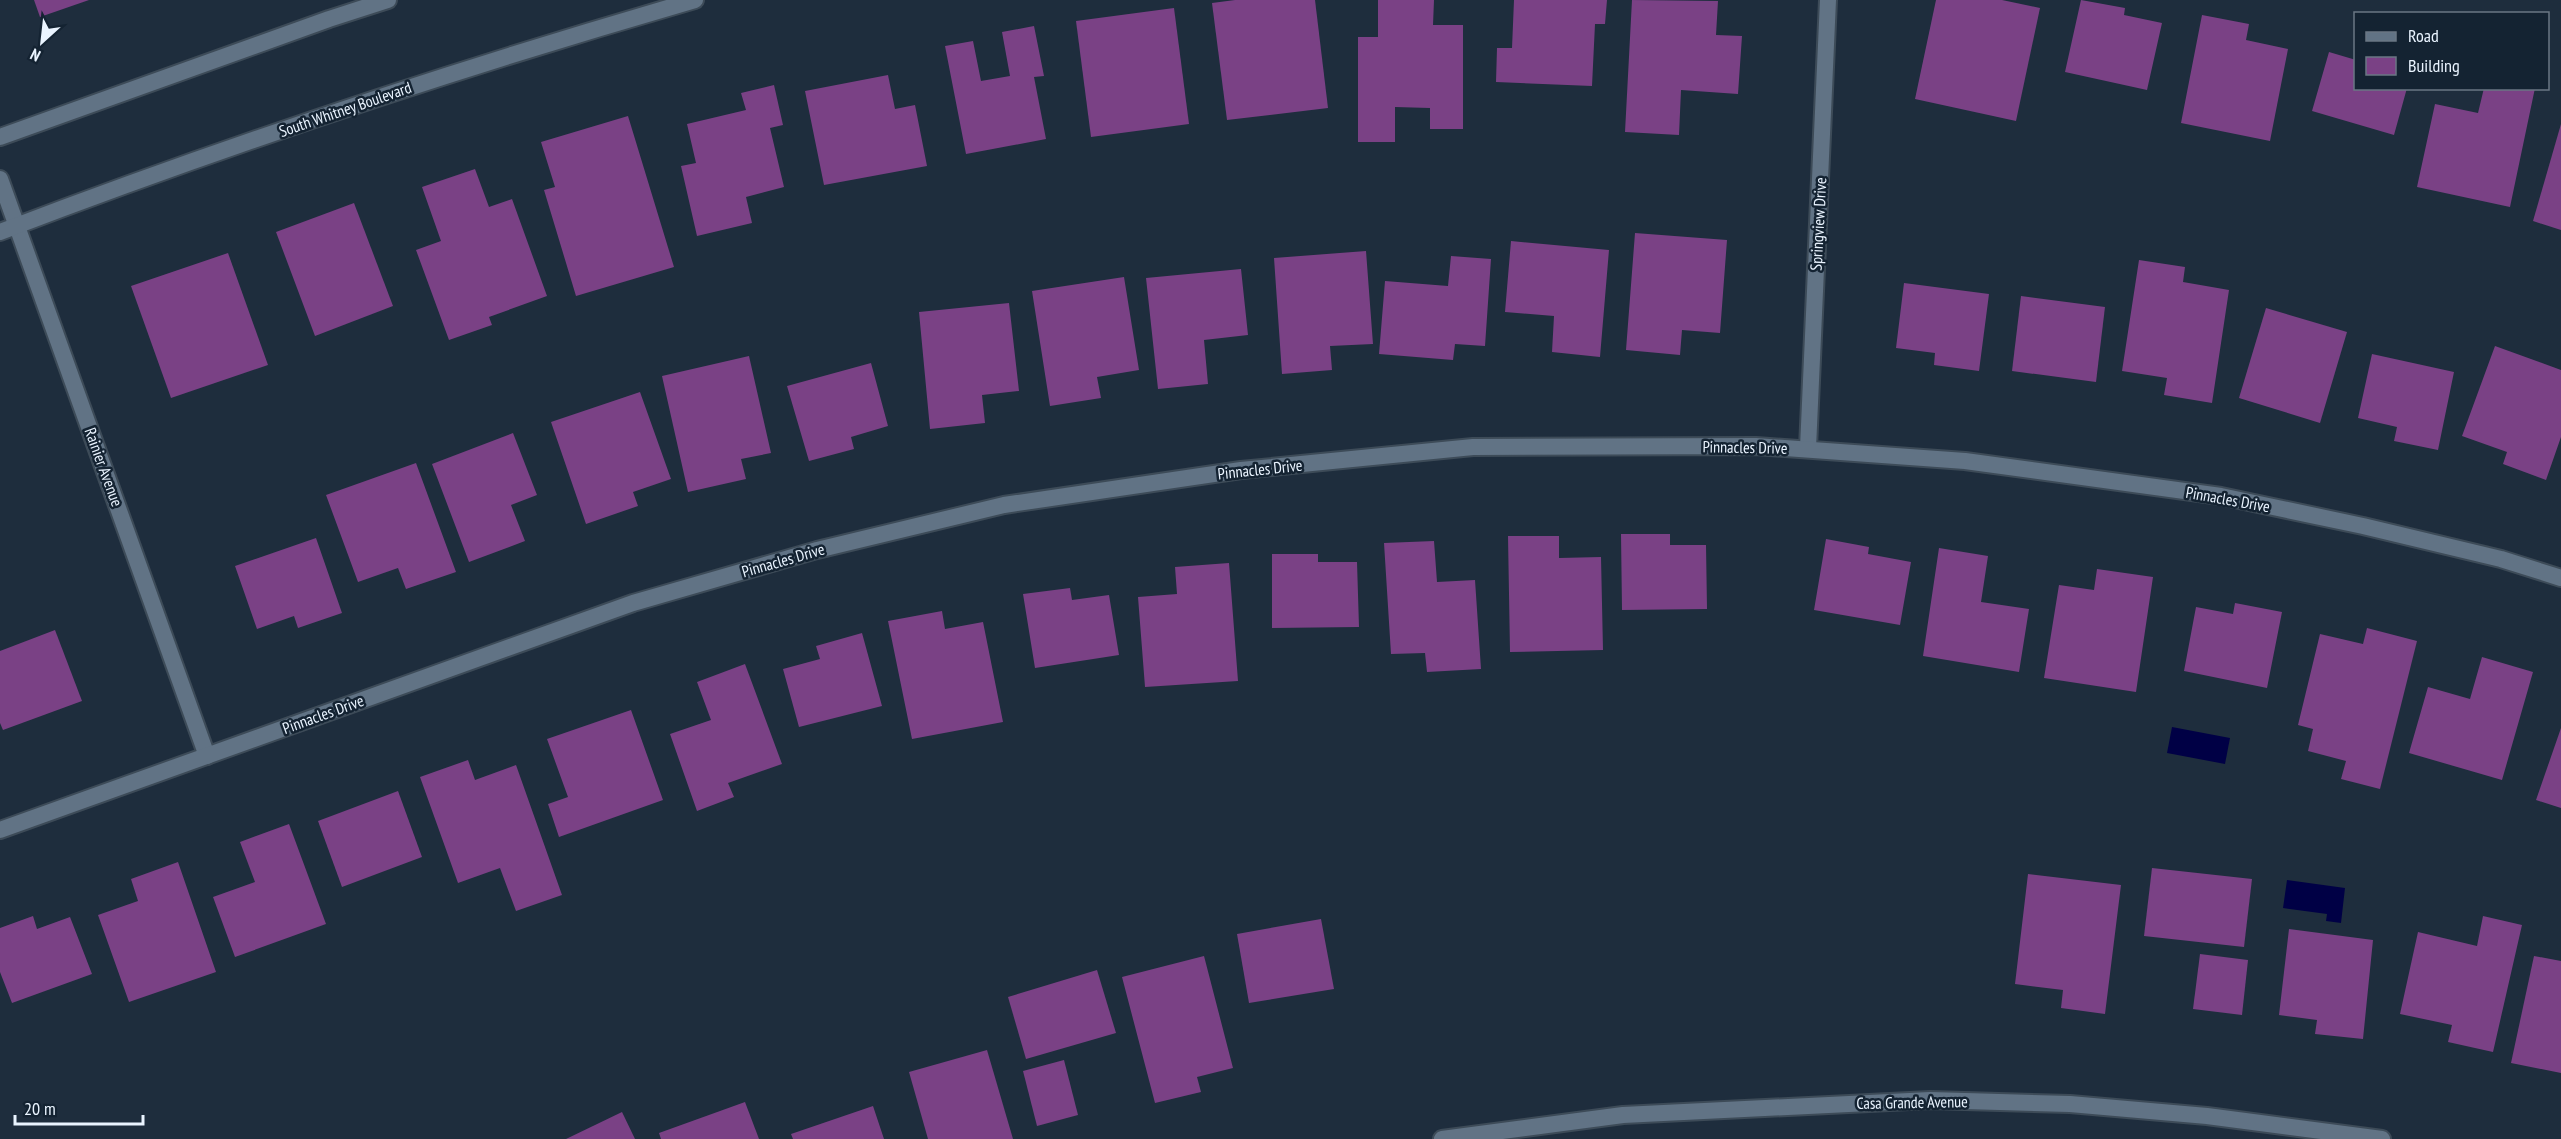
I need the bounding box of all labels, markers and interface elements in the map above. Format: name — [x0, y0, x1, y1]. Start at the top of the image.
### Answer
north arrow — [12, 12, 72, 72]
legend — [2354, 12, 2549, 90]
text: Road — [2408, 24, 2439, 47]
text: N — [27, 44, 44, 66]
text: Building — [2408, 54, 2460, 77]
street label: South Whitney Boulevard — [276, 77, 414, 141]
street label: Springview Drive — [1806, 177, 1830, 271]
street label: Rainier Avenue — [81, 425, 127, 509]
street label: Pinnacles Drive — [1702, 436, 1788, 458]
street label: Pinnacles Drive — [1217, 455, 1303, 483]
street label: Pinnacles Drive — [2184, 482, 2272, 516]
street label: Pinnacles Drive — [739, 539, 827, 581]
street label: Pinnacles Drive — [280, 690, 366, 738]
scale bar — [15, 1088, 142, 1126]
street label: Casa Grande Avenue — [1856, 1091, 1968, 1113]
text: 20 m — [24, 1097, 56, 1120]

